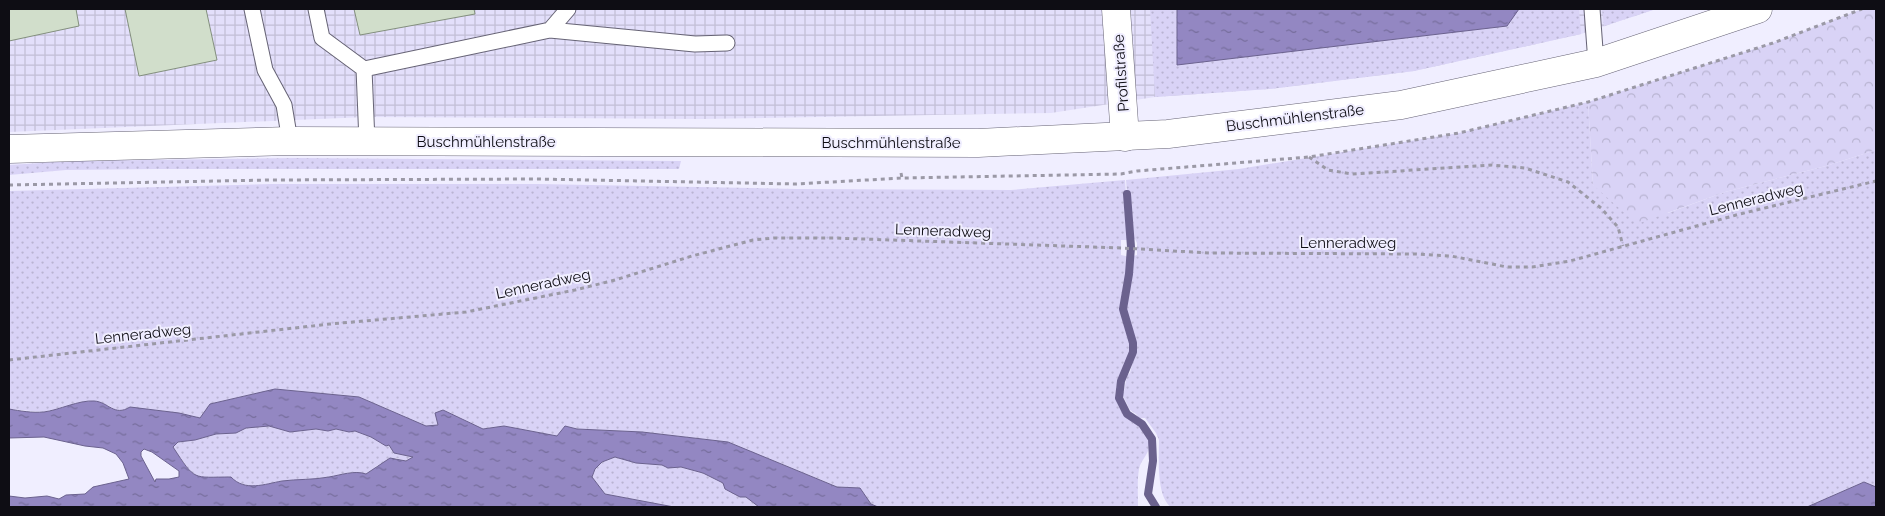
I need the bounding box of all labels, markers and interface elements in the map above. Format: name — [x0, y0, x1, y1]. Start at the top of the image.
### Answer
street label: Profilstraße — [1109, 34, 1133, 112]
street label: Buschmühlenstraße — [1225, 101, 1365, 135]
street label: Buschmühlenstraße — [417, 133, 556, 151]
street label: Buschmühlenstraße — [822, 134, 961, 152]
street label: Lenneradweg — [1707, 179, 1805, 219]
street label: Lenneradweg — [895, 220, 991, 242]
street label: Lenneradweg — [1300, 234, 1396, 252]
street label: Lenneradweg — [494, 265, 592, 303]
street label: Lenneradweg — [94, 320, 192, 348]

